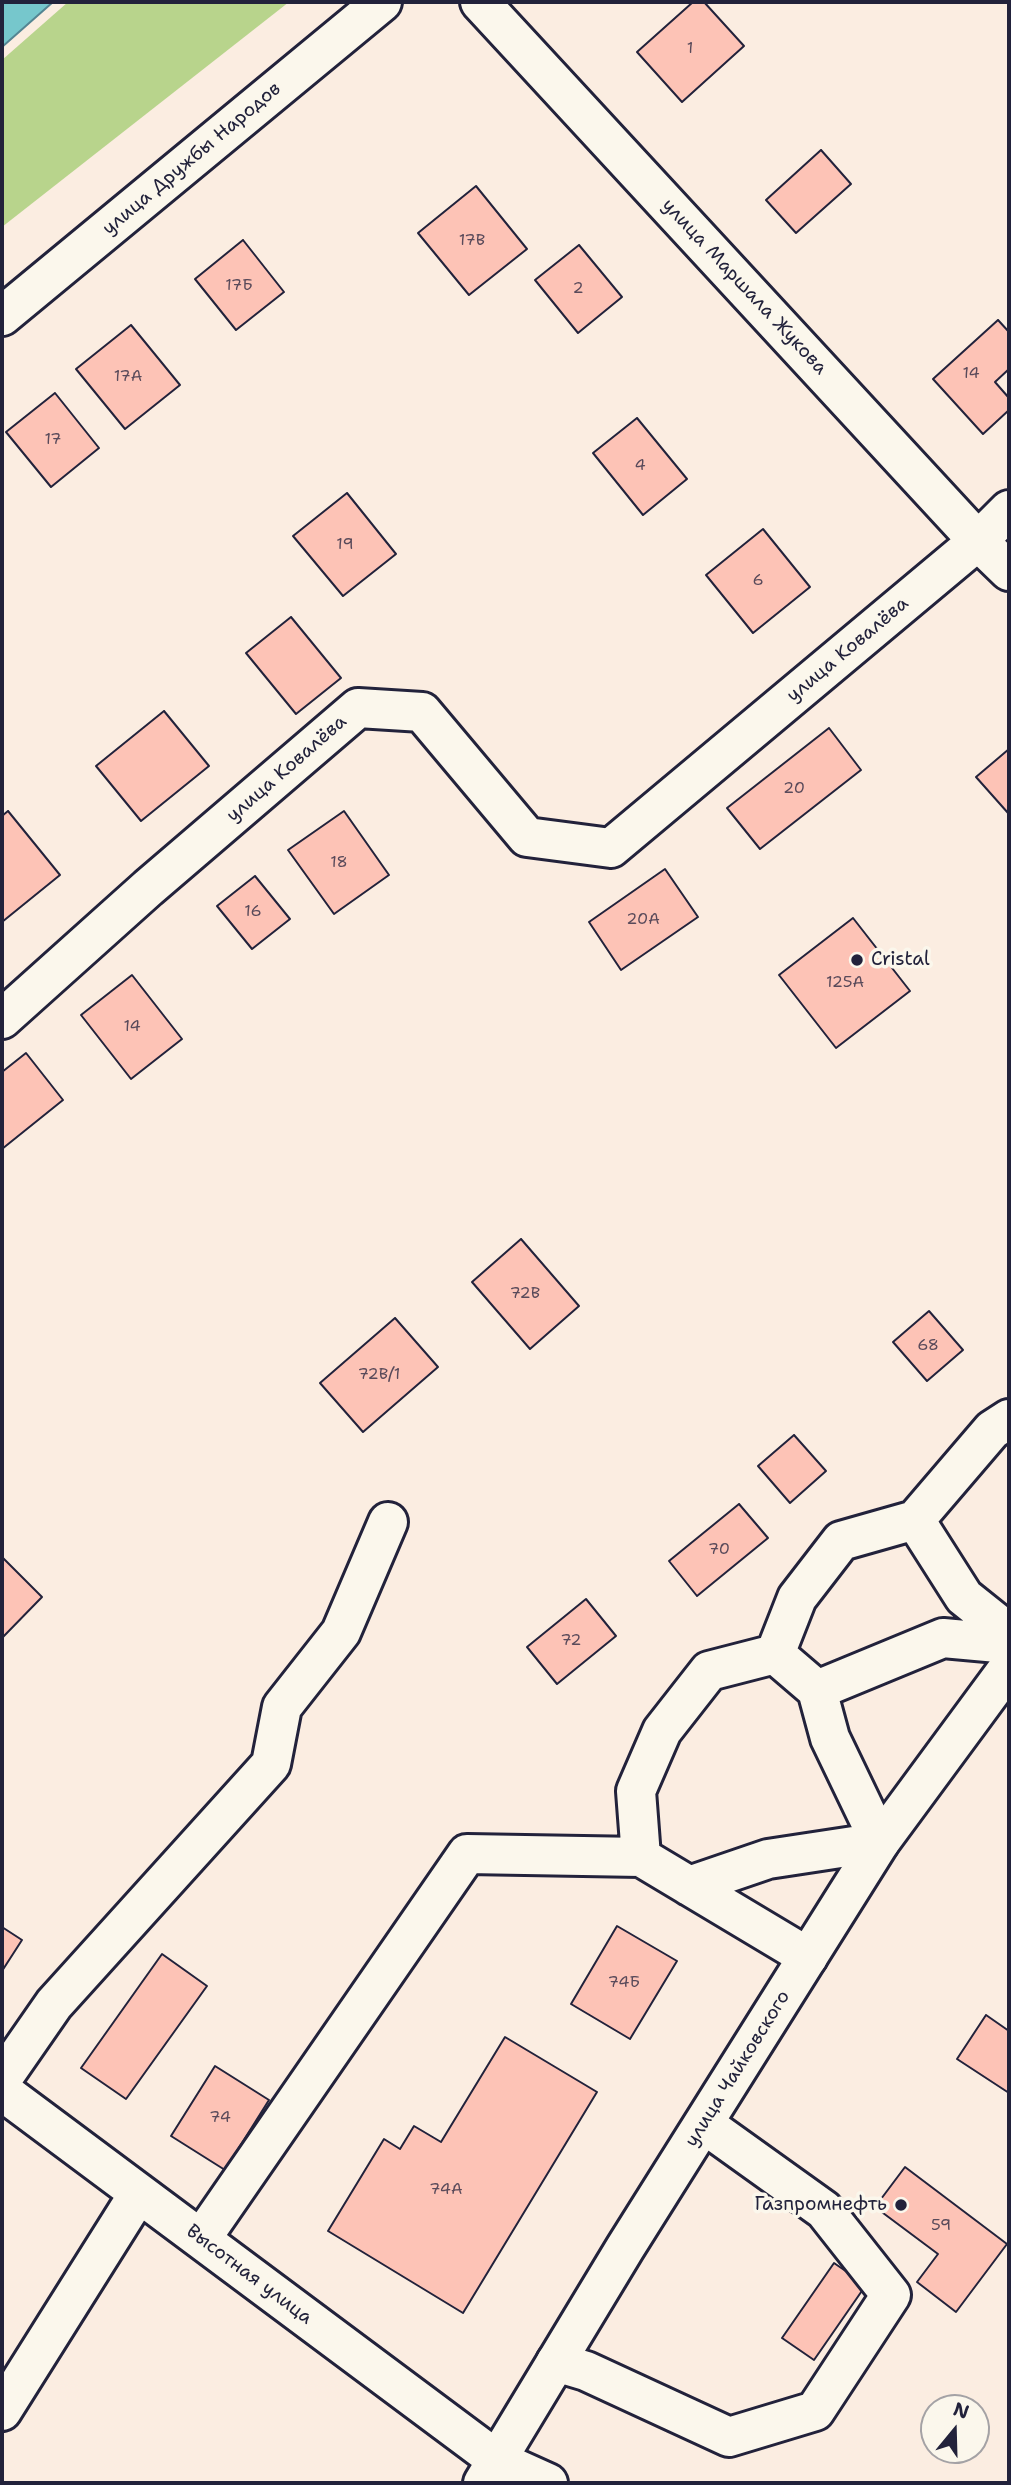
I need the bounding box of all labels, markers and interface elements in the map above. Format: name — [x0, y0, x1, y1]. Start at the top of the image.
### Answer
house number: 1 — [687, 39, 693, 59]
street label: улица Дружбы Народов — [98, 78, 286, 240]
street label: улица Маршала Жукова — [656, 194, 832, 380]
house number: 17В — [459, 231, 485, 251]
house number: 17Б — [225, 276, 253, 296]
house number: 2 — [572, 279, 584, 299]
house number: 14 — [962, 364, 980, 384]
house number: 17А — [114, 367, 142, 387]
house number: 17 — [44, 430, 62, 450]
house number: 4 — [634, 456, 646, 476]
house number: 19 — [336, 535, 354, 555]
house number: 6 — [752, 571, 764, 591]
street label: улица Ковалёва — [783, 592, 913, 708]
street label: улица Ковалёва — [222, 711, 352, 827]
house number: 20 — [783, 779, 805, 799]
house number: 18 — [330, 853, 348, 873]
house number: 16 — [244, 902, 262, 922]
house number: 20А — [626, 910, 660, 930]
place label: Cristal — [871, 949, 930, 971]
marker: Cristal — [849, 952, 865, 968]
house number: 125А — [826, 973, 864, 993]
house number: 14 — [123, 1017, 141, 1037]
house number: 72В — [510, 1284, 540, 1304]
house number: 68 — [917, 1336, 939, 1356]
house number: 72В/1 — [358, 1365, 400, 1385]
house number: 70 — [708, 1540, 730, 1560]
house number: 72 — [560, 1631, 582, 1651]
house number: 74Б — [608, 1973, 640, 1993]
street label: улица Чайковского — [681, 1987, 795, 2151]
house number: 74 — [209, 2108, 231, 2128]
house number: 74А — [429, 2180, 463, 2200]
place label: Газпромнефть — [755, 2194, 887, 2216]
marker: Газпромнефть — [893, 2197, 909, 2213]
house number: 59 — [931, 2216, 951, 2236]
street label: Высотная улица — [181, 2220, 317, 2330]
north arrow — [920, 2394, 990, 2464]
text: N — [950, 2396, 973, 2425]

